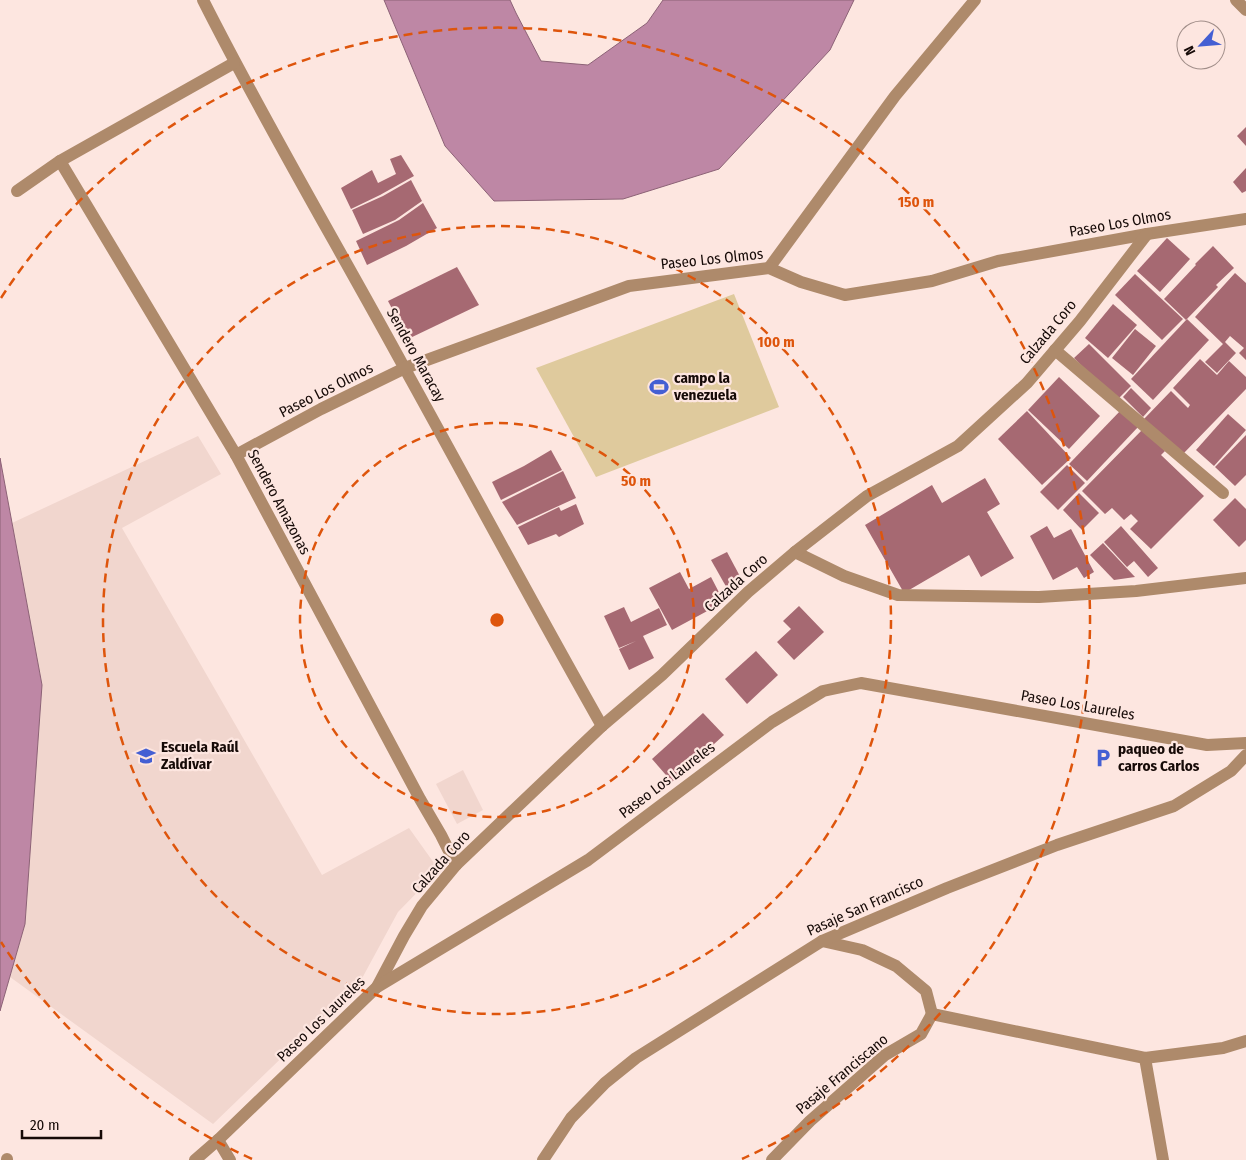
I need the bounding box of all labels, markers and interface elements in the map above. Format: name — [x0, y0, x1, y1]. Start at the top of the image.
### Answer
north arrow — [1176, 20, 1226, 70]
text: N — [1180, 43, 1199, 58]
text: 150 m — [898, 193, 934, 211]
street label: Paseo Los Olmos — [1068, 205, 1172, 241]
street label: Paseo Los Olmos — [660, 245, 764, 273]
street label: Calzada Coro — [1016, 296, 1080, 368]
street label: Sendero Maracay — [383, 305, 449, 405]
text: 100 m — [757, 333, 795, 351]
street label: Paseo Los Olmos — [276, 359, 376, 421]
place label: campo la venezuela — [673, 369, 737, 404]
sports icon: campo la venezuela — [648, 376, 670, 398]
street label: Sendero Amazonas — [244, 446, 314, 558]
text: 50 m — [621, 472, 651, 490]
street label: Calzada Coro — [701, 550, 771, 616]
centre of rings — [488, 611, 506, 629]
street label: Paseo Los Laureles — [1020, 686, 1136, 724]
place label: Escuela Raúl Zaldívar — [161, 738, 240, 773]
street label: Paseo Los Laureles — [616, 738, 718, 822]
place label: paqueo de carros Carlos — [1118, 740, 1200, 775]
school or university icon: Escuela Raúl Zaldívar — [135, 745, 157, 767]
parking icon: paqueo de carros Carlos — [1092, 747, 1114, 769]
street label: Calzada Coro — [408, 827, 474, 897]
street label: Pasaje San Francisco — [804, 872, 926, 940]
street label: Paseo Los Laureles — [273, 972, 369, 1066]
street label: Pasaje Franciscano — [792, 1030, 892, 1118]
scale bar — [22, 1108, 101, 1140]
text: 20 m — [30, 1116, 60, 1134]

